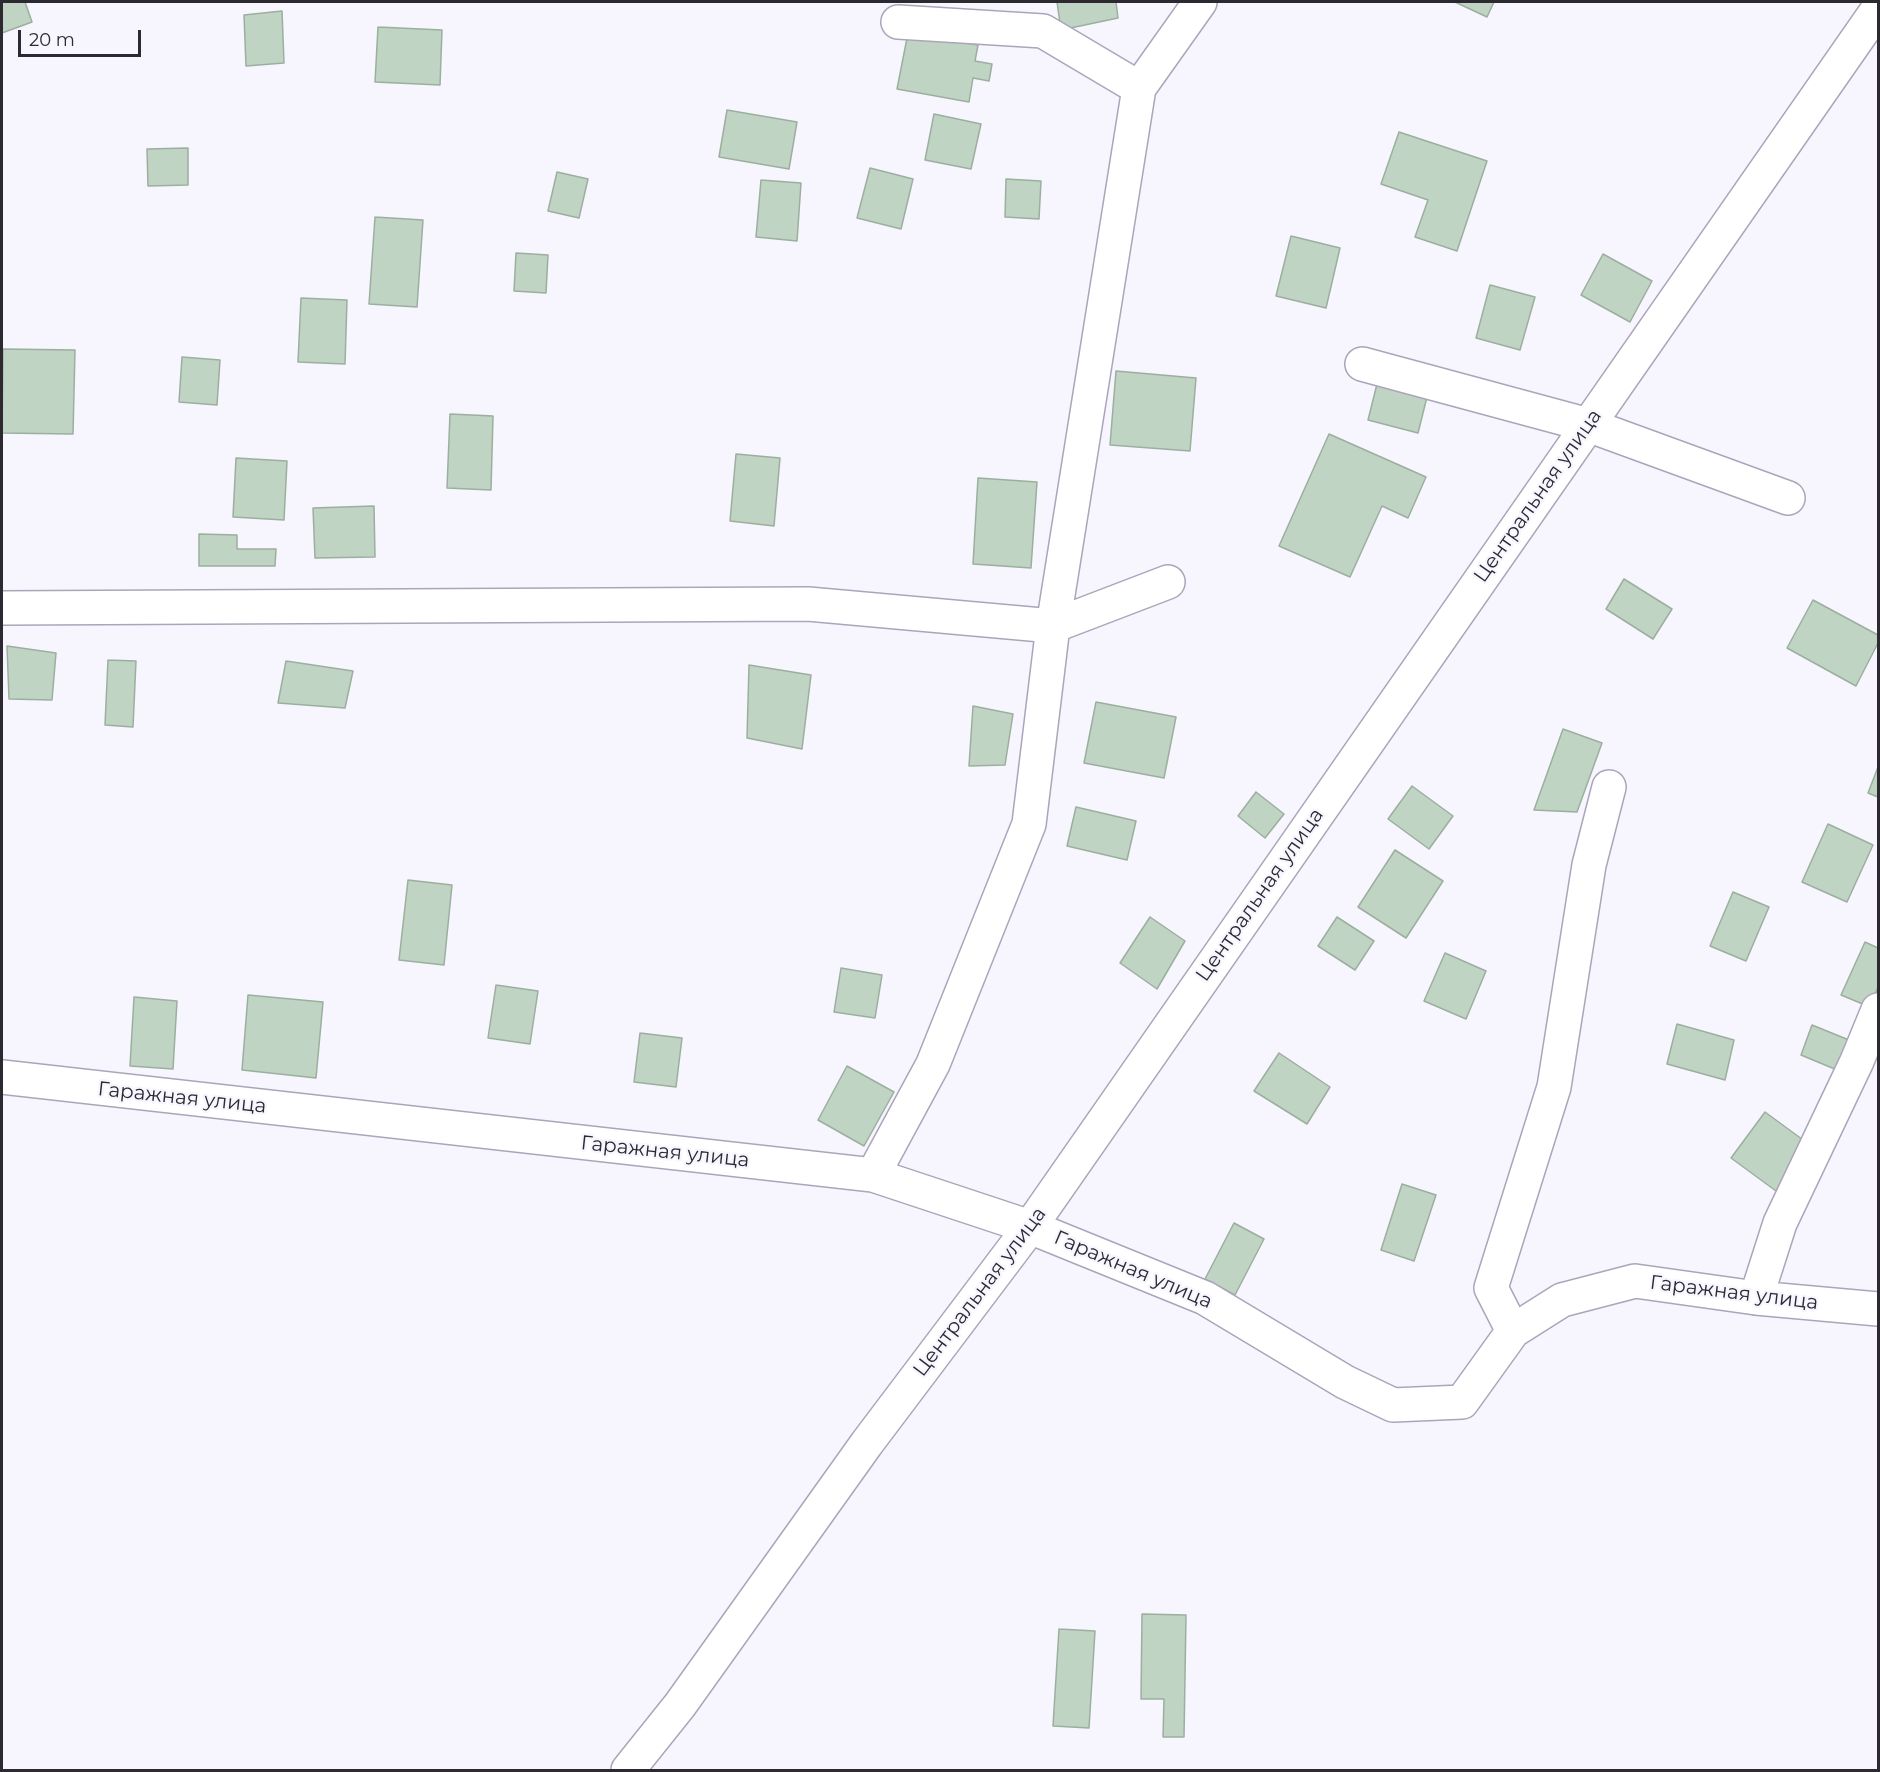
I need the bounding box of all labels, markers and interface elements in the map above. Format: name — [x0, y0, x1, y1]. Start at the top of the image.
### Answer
scale bar — [21, 18, 144, 56]
text: 20 m — [29, 29, 75, 51]
street label: Центральная улица — [1469, 405, 1607, 587]
street label: Центральная улица — [1191, 804, 1329, 986]
street label: Гаражная улица — [97, 1077, 267, 1119]
street label: Гаражная улица — [580, 1131, 750, 1173]
street label: Центральная улица — [909, 1203, 1051, 1381]
street label: Гаражная улица — [1050, 1226, 1216, 1314]
street label: Гаражная улица — [1649, 1271, 1819, 1315]

